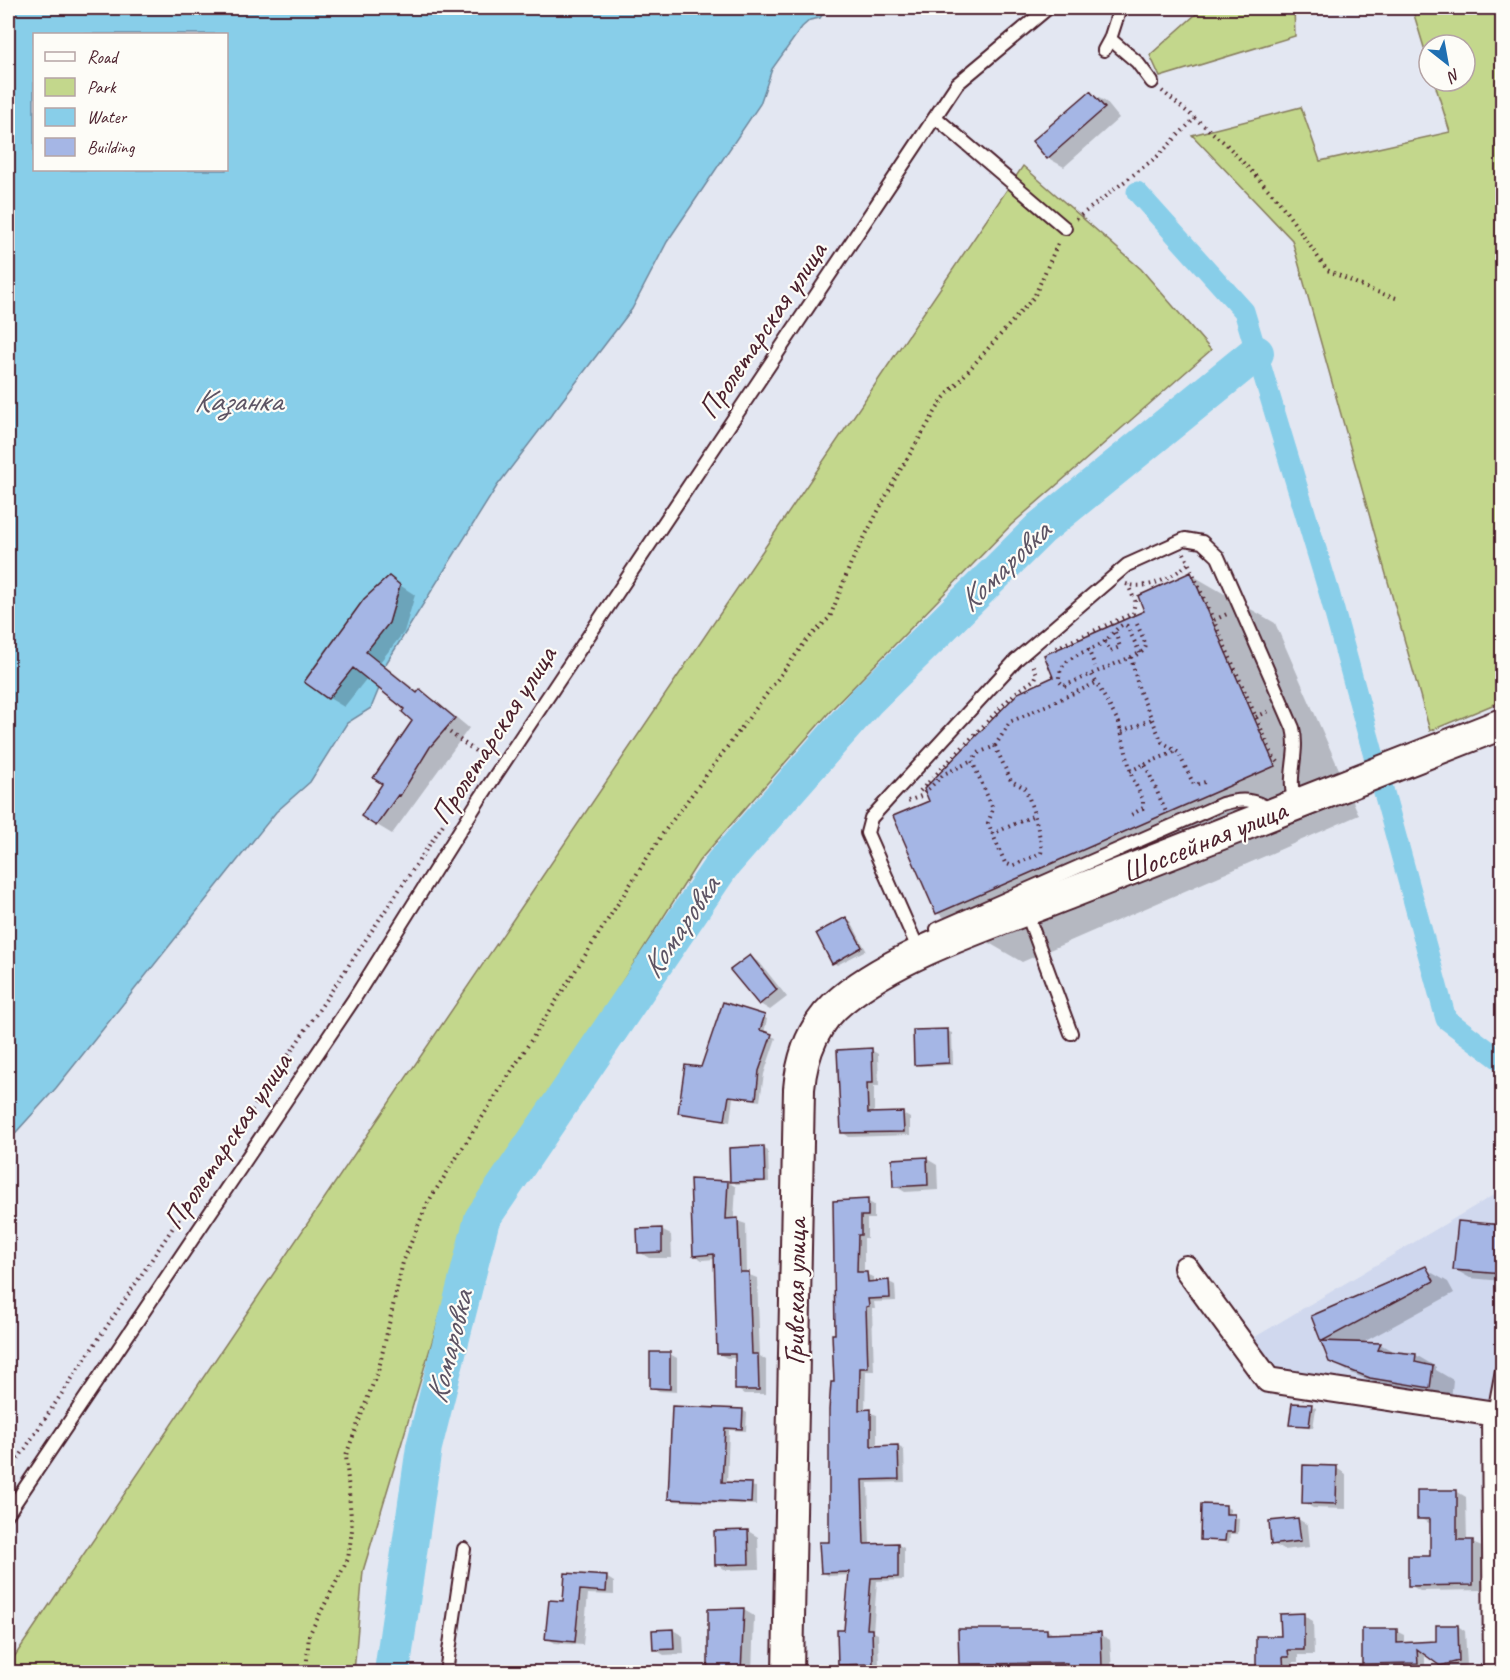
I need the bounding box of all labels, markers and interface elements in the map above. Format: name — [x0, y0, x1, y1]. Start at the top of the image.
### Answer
legend — [33, 33, 228, 171]
north arrow — [1417, 33, 1477, 93]
text: Road — [87, 46, 120, 68]
text: N — [1442, 64, 1464, 88]
text: Park — [87, 76, 117, 98]
text: Water — [87, 106, 128, 128]
text: Building — [87, 136, 136, 158]
street label: Пролетарская улица — [689, 233, 836, 426]
water label: Казанка — [194, 380, 286, 421]
water label: Комаровка — [949, 510, 1061, 620]
street label: Пролетарская улица — [421, 637, 566, 831]
street label: Шоссейная улица — [1116, 790, 1294, 891]
water label: Комаровка — [631, 866, 731, 986]
street label: Пролетарская улица — [154, 1044, 301, 1237]
street label: Гривская улица — [775, 1216, 815, 1366]
water label: Комаровка — [415, 1284, 483, 1407]

